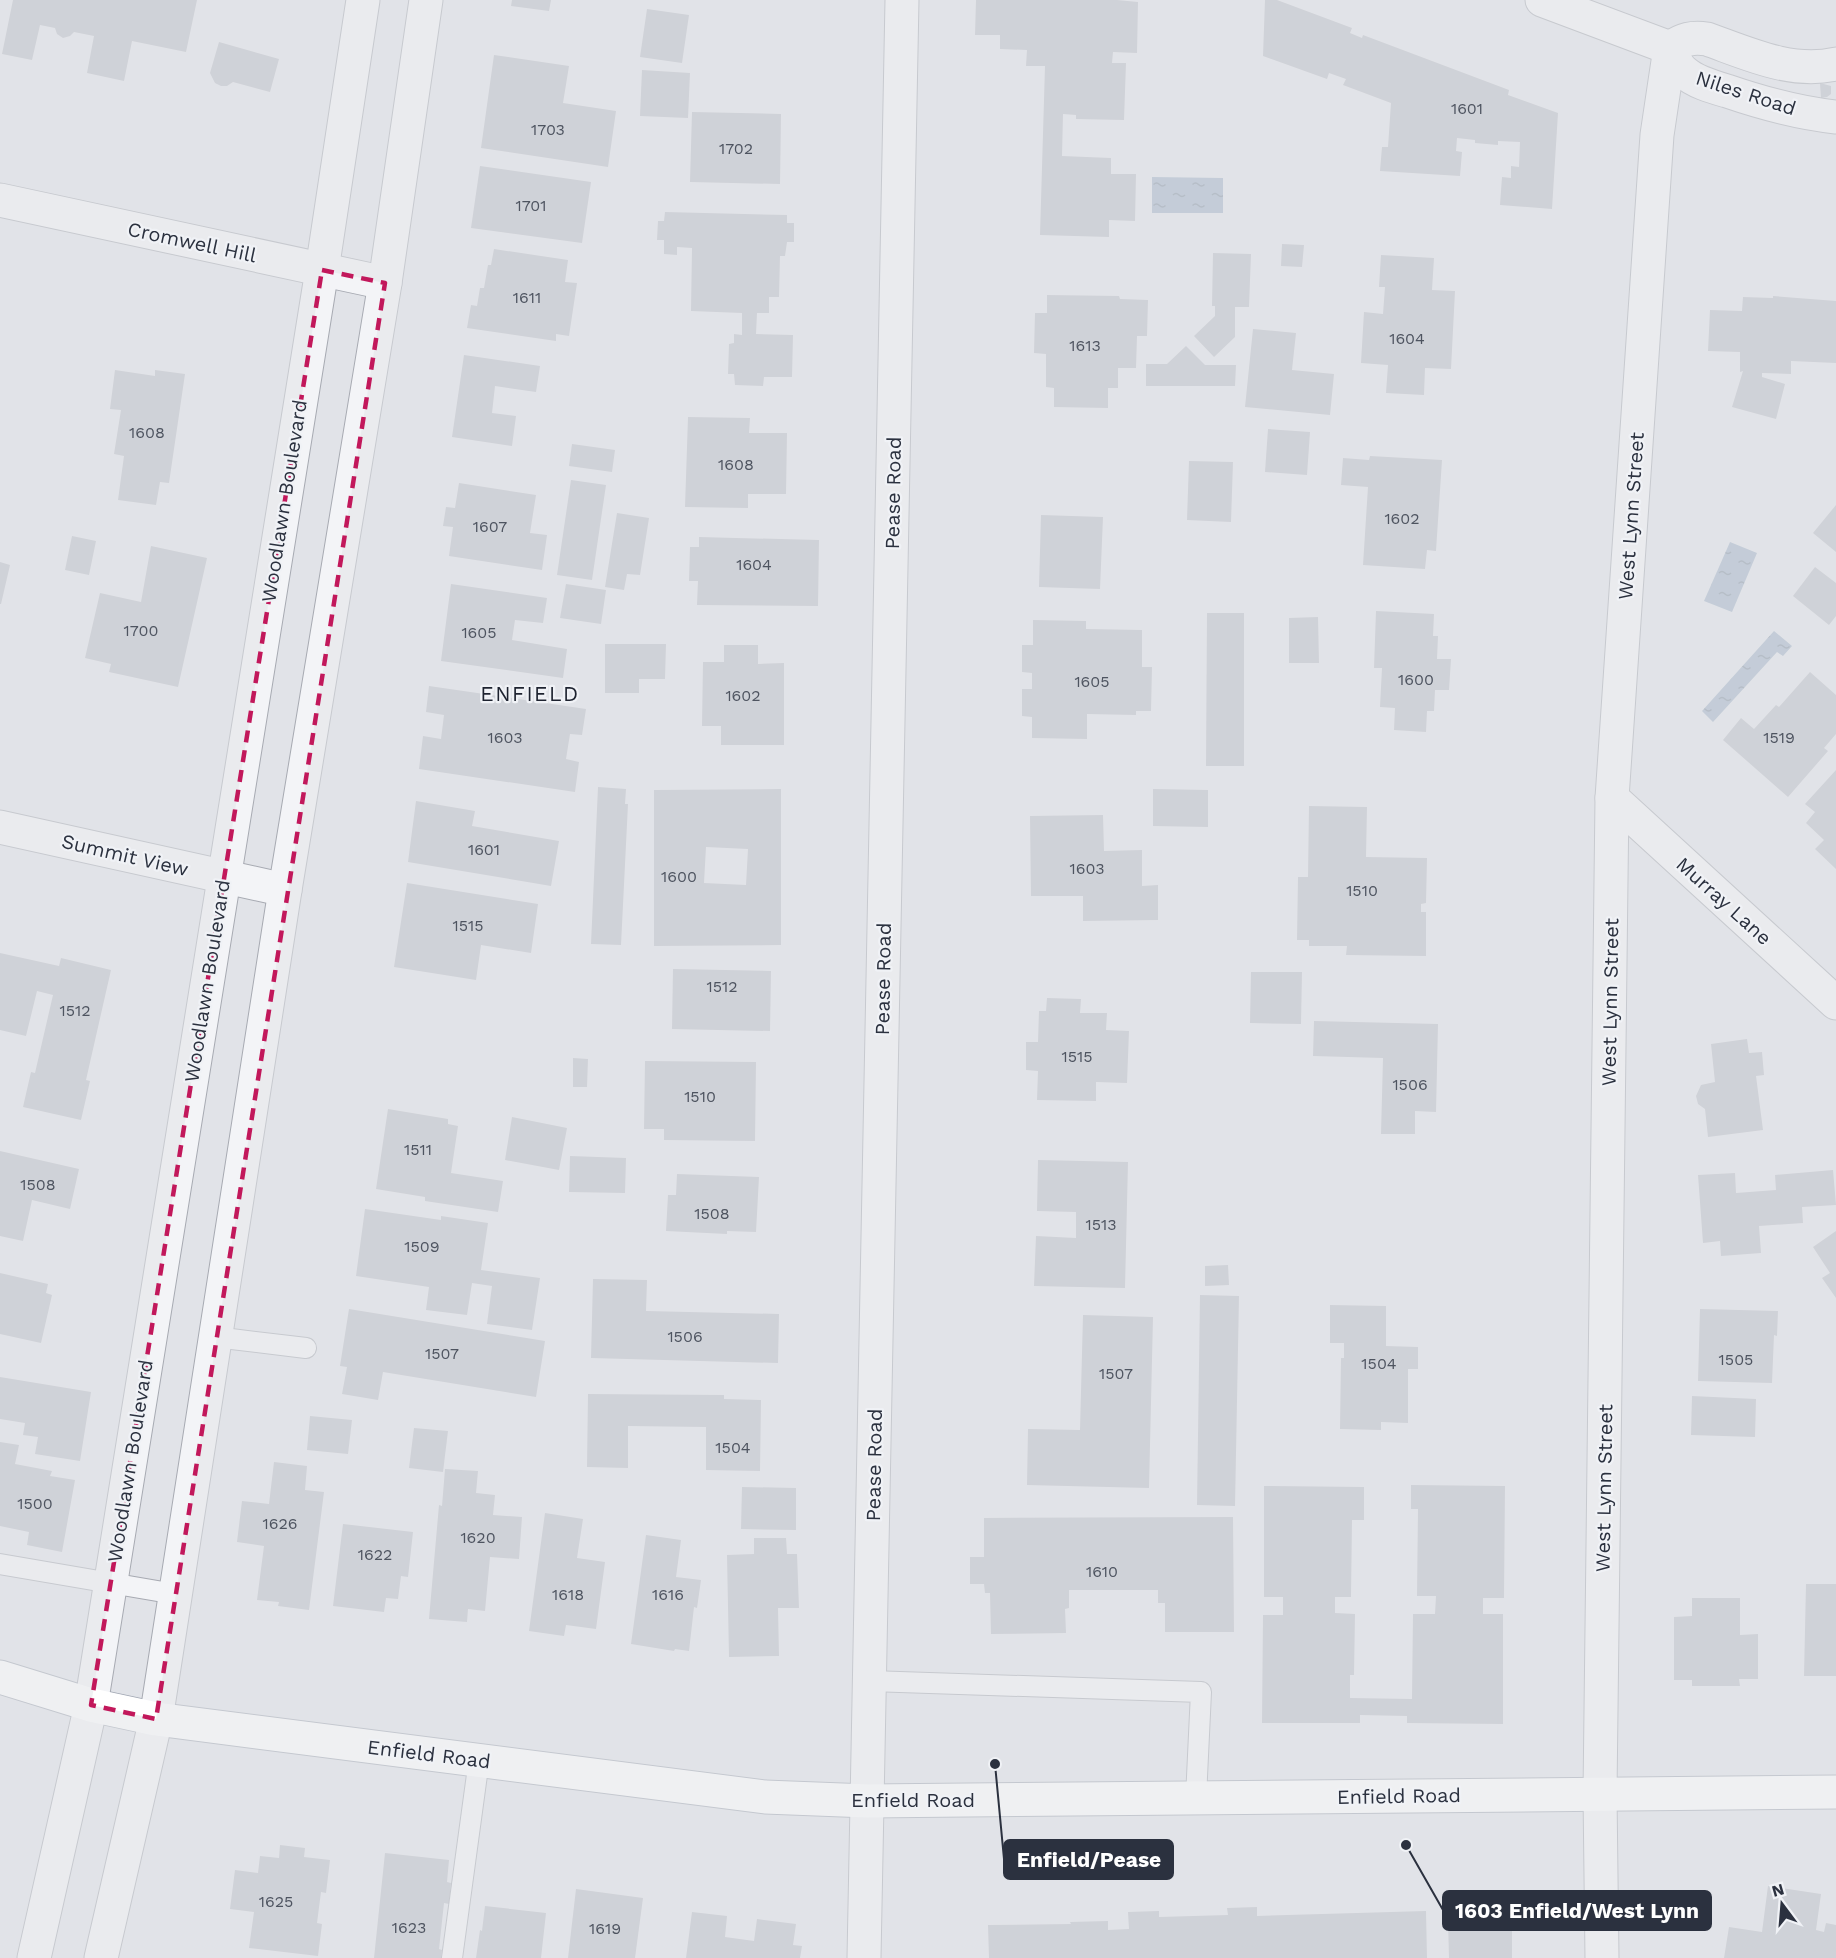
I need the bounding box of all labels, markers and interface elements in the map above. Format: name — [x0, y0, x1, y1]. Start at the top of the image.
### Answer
street label: Niles Road — [1693, 66, 1799, 120]
house number: 1601 — [1451, 99, 1483, 118]
house number: 1703 — [531, 120, 565, 139]
house number: 1702 — [719, 139, 753, 158]
house number: 1701 — [515, 196, 547, 215]
street label: Cromwell Hill — [125, 217, 259, 267]
house number: 1611 — [513, 288, 541, 307]
house number: 1604 — [1389, 329, 1425, 348]
house number: 1613 — [1069, 336, 1101, 355]
street label: Woodlawn Boulevard — [256, 398, 312, 604]
house number: 1608 — [129, 423, 165, 442]
street label: West Lynn Street — [1613, 431, 1649, 601]
street label: Pease Road — [880, 436, 906, 550]
house number: 1608 — [718, 455, 754, 474]
house number: 1602 — [1384, 509, 1420, 528]
house number: 1607 — [473, 517, 507, 536]
house number: 1604 — [736, 555, 772, 574]
house number: 1700 — [124, 621, 158, 640]
house number: 1605 — [461, 623, 497, 642]
house number: 1600 — [1398, 670, 1434, 689]
house number: 1605 — [1074, 672, 1110, 691]
district label: ENFIELD — [480, 681, 580, 706]
house number: 1602 — [725, 686, 761, 705]
house number: 1603 — [488, 728, 522, 747]
house number: 1519 — [1763, 728, 1795, 747]
street label: Summit View — [59, 829, 191, 881]
house number: 1601 — [468, 840, 500, 859]
street label: Murray Lane — [1671, 852, 1777, 950]
house number: 1603 — [1070, 859, 1104, 878]
house number: 1600 — [661, 867, 697, 886]
street label: Woodlawn Boulevard — [179, 878, 235, 1084]
house number: 1510 — [1346, 881, 1378, 900]
house number: 1515 — [452, 916, 484, 935]
street label: West Lynn Street — [1597, 917, 1623, 1086]
street label: Pease Road — [870, 922, 896, 1036]
house number: 1512 — [706, 977, 738, 996]
house number: 1512 — [59, 1001, 91, 1020]
house number: 1515 — [1061, 1047, 1093, 1066]
house number: 1506 — [1392, 1075, 1428, 1094]
house number: 1510 — [684, 1087, 716, 1106]
house number: 1511 — [404, 1140, 432, 1159]
house number: 1508 — [20, 1175, 56, 1194]
house number: 1508 — [694, 1204, 730, 1223]
house number: 1513 — [1085, 1215, 1117, 1234]
house number: 1509 — [404, 1237, 440, 1256]
house number: 1506 — [667, 1327, 703, 1346]
house number: 1507 — [425, 1344, 459, 1363]
house number: 1505 — [1719, 1350, 1753, 1369]
house number: 1504 — [1361, 1354, 1397, 1373]
street label: Woodlawn Boulevard — [102, 1358, 158, 1564]
house number: 1507 — [1099, 1364, 1133, 1383]
street label: West Lynn Street — [1591, 1403, 1617, 1572]
street label: Pease Road — [861, 1408, 887, 1522]
house number: 1504 — [715, 1438, 751, 1457]
house number: 1500 — [17, 1494, 53, 1513]
house number: 1626 — [262, 1514, 298, 1533]
house number: 1620 — [460, 1528, 496, 1547]
house number: 1622 — [358, 1545, 392, 1564]
house number: 1610 — [1086, 1562, 1118, 1581]
house number: 1618 — [552, 1585, 584, 1604]
house number: 1616 — [652, 1585, 684, 1604]
street label: Enfield Road — [366, 1735, 492, 1773]
street label: Enfield Road — [1337, 1783, 1461, 1809]
street label: Enfield Road — [851, 1788, 975, 1812]
callout: Enfield/Pease — [1004, 1840, 1173, 1879]
text: Enfield/Pease — [1017, 1847, 1161, 1872]
north arrow — [1752, 1874, 1812, 1934]
text: N — [1770, 1879, 1786, 1901]
callout: 1603 Enfield/West Lynn — [1443, 1891, 1711, 1930]
house number: 1625 — [259, 1892, 293, 1911]
text: 1603 Enfield/West Lynn — [1455, 1898, 1699, 1923]
house number: 1623 — [392, 1918, 426, 1937]
house number: 1619 — [589, 1919, 621, 1938]

